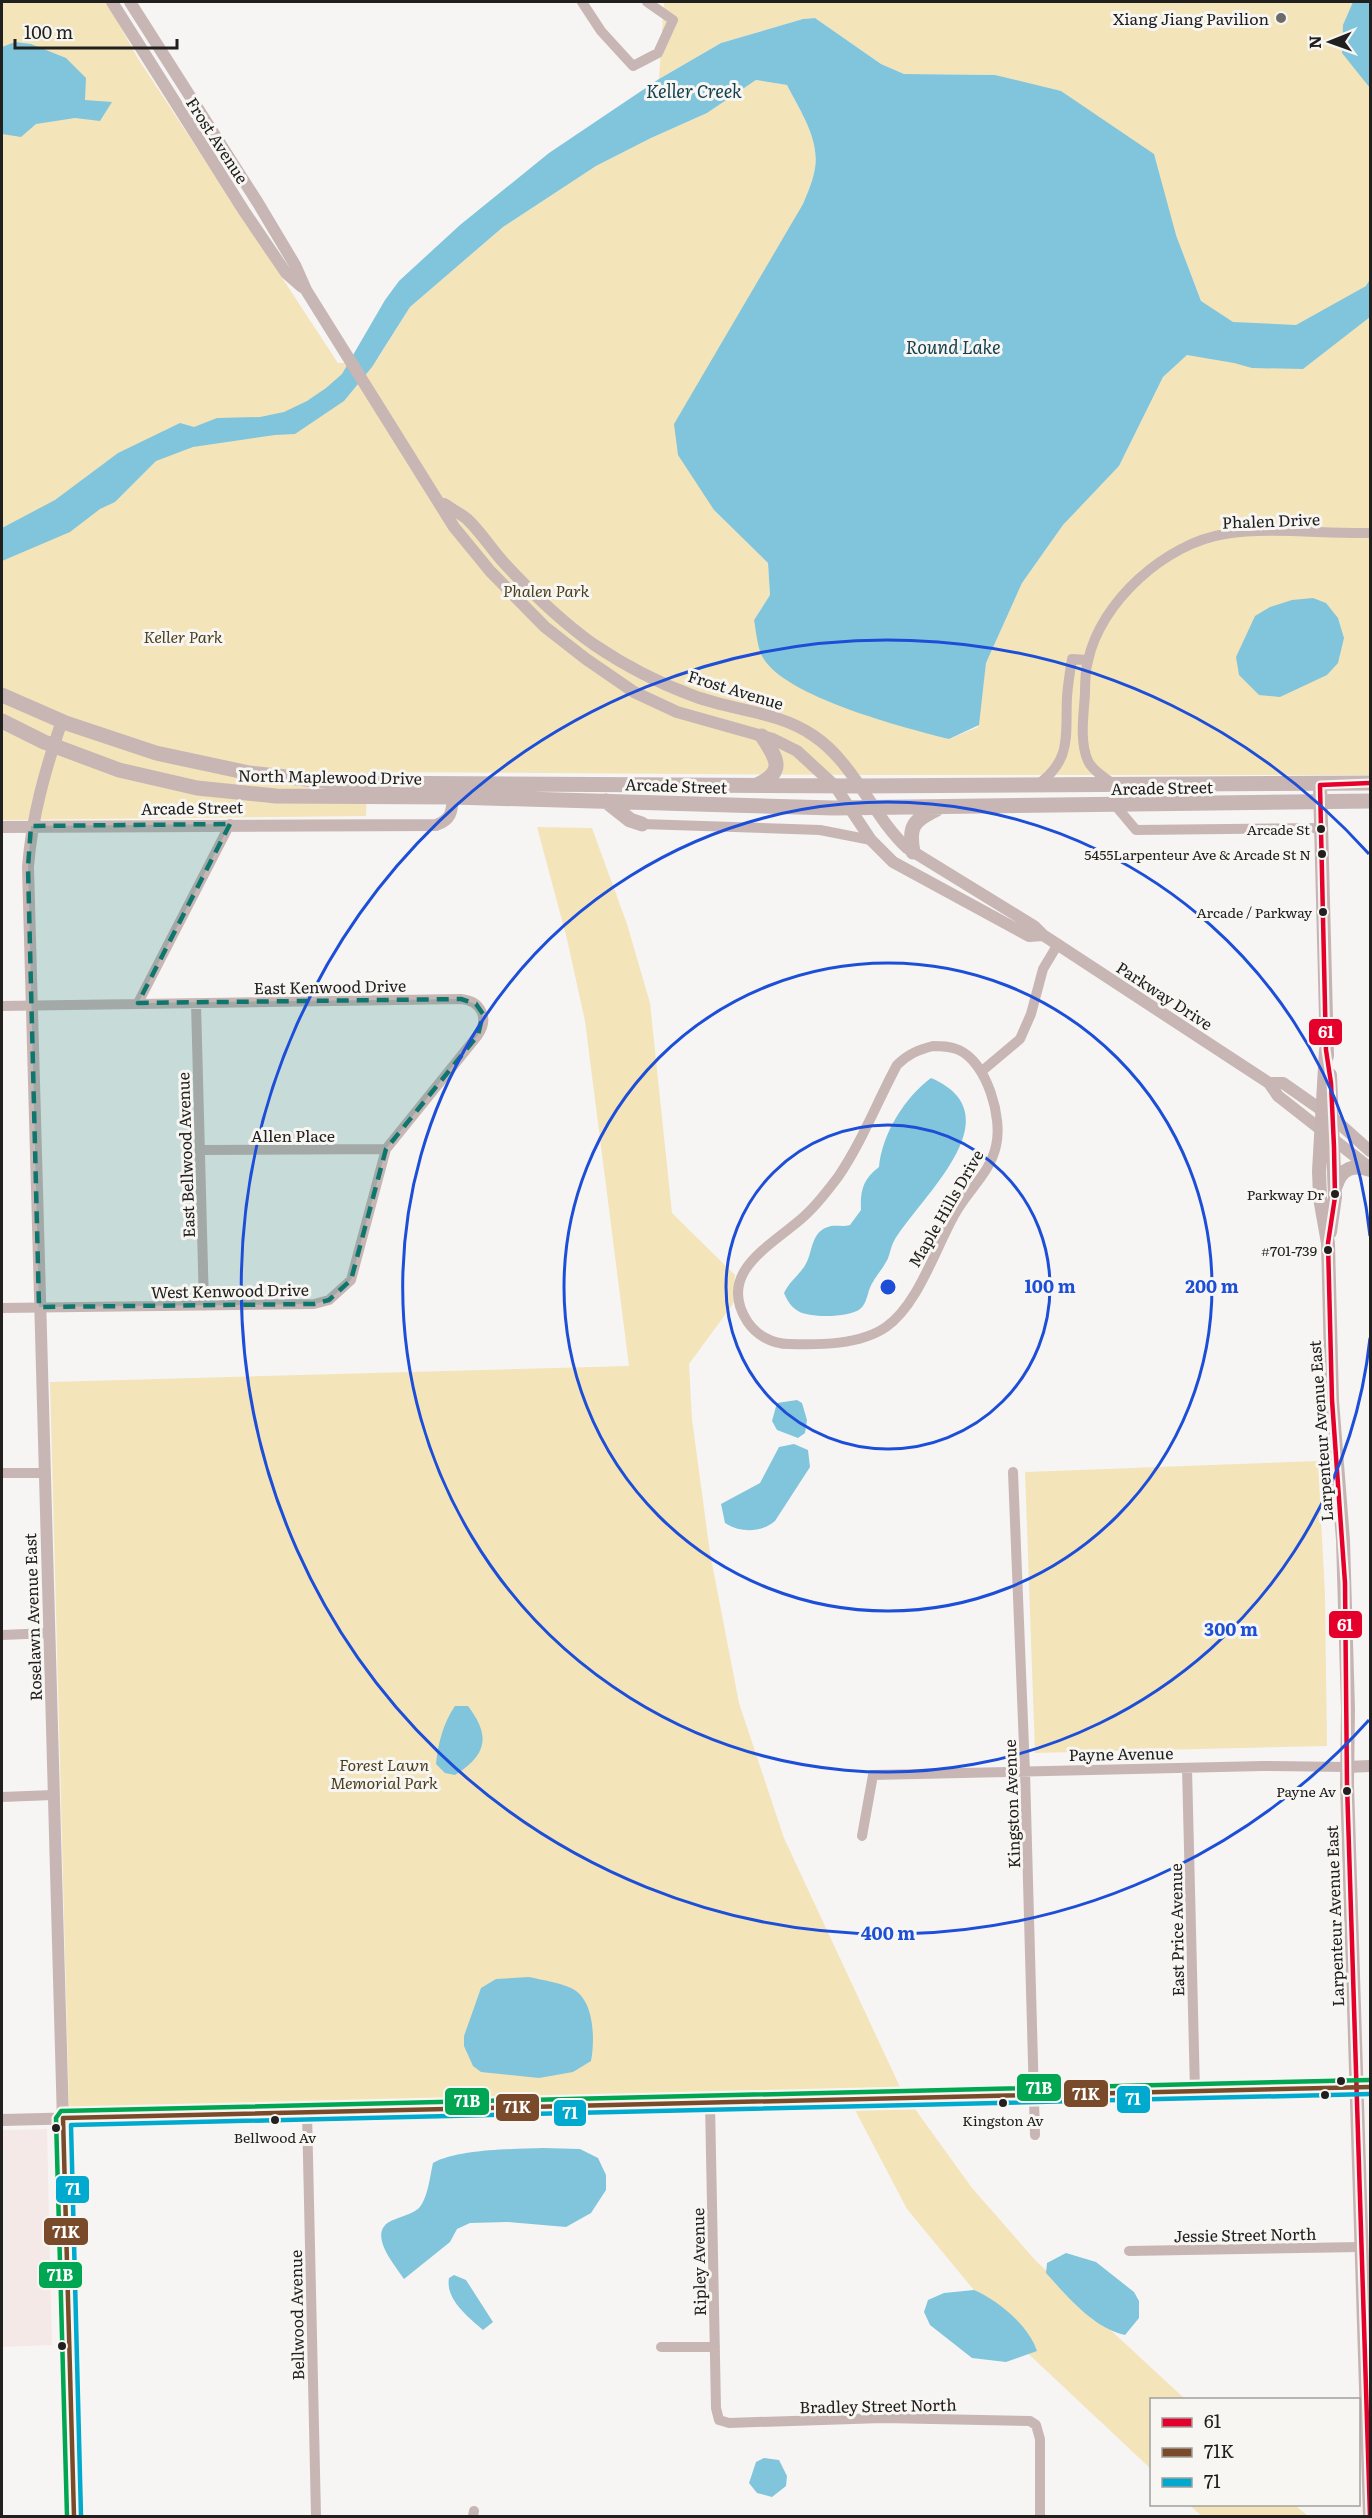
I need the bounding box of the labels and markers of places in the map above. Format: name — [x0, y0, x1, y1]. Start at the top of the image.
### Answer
place label: Xiang Jiang Pavilion — [1113, 6, 1269, 30]
marker: Xiang Jiang Pavilion — [1274, 11, 1288, 25]
place label: Arcade St — [1247, 819, 1310, 839]
marker: Arcade St — [1315, 823, 1327, 835]
place label: 5455Larpenteur Ave & Arcade St N — [1084, 844, 1311, 864]
marker: 5455Larpenteur Ave & Arcade St N — [1316, 848, 1328, 860]
place label: Arcade / Parkway — [1197, 902, 1313, 922]
marker: Arcade / Parkway — [1317, 906, 1329, 918]
place label: Parkway Dr — [1247, 1184, 1324, 1204]
marker: Parkway Dr — [1329, 1188, 1341, 1200]
place label: #701-739 — [1261, 1240, 1317, 1260]
marker: #701-739 — [1322, 1244, 1334, 1256]
centre of rings — [878, 1277, 898, 1297]
place label: Payne Av — [1276, 1781, 1337, 1801]
marker: Payne Av — [1341, 1785, 1353, 1797]
unlabelled marker — [1335, 2075, 1347, 2087]
unlabelled marker — [1319, 2089, 1331, 2101]
marker: Kingston Av — [997, 2097, 1009, 2109]
place label: Kingston Av — [962, 2110, 1044, 2130]
marker: Bellwood Av — [269, 2114, 281, 2126]
unlabelled marker — [50, 2122, 62, 2134]
place label: Bellwood Av — [234, 2127, 317, 2147]
unlabelled marker — [56, 2340, 68, 2352]

